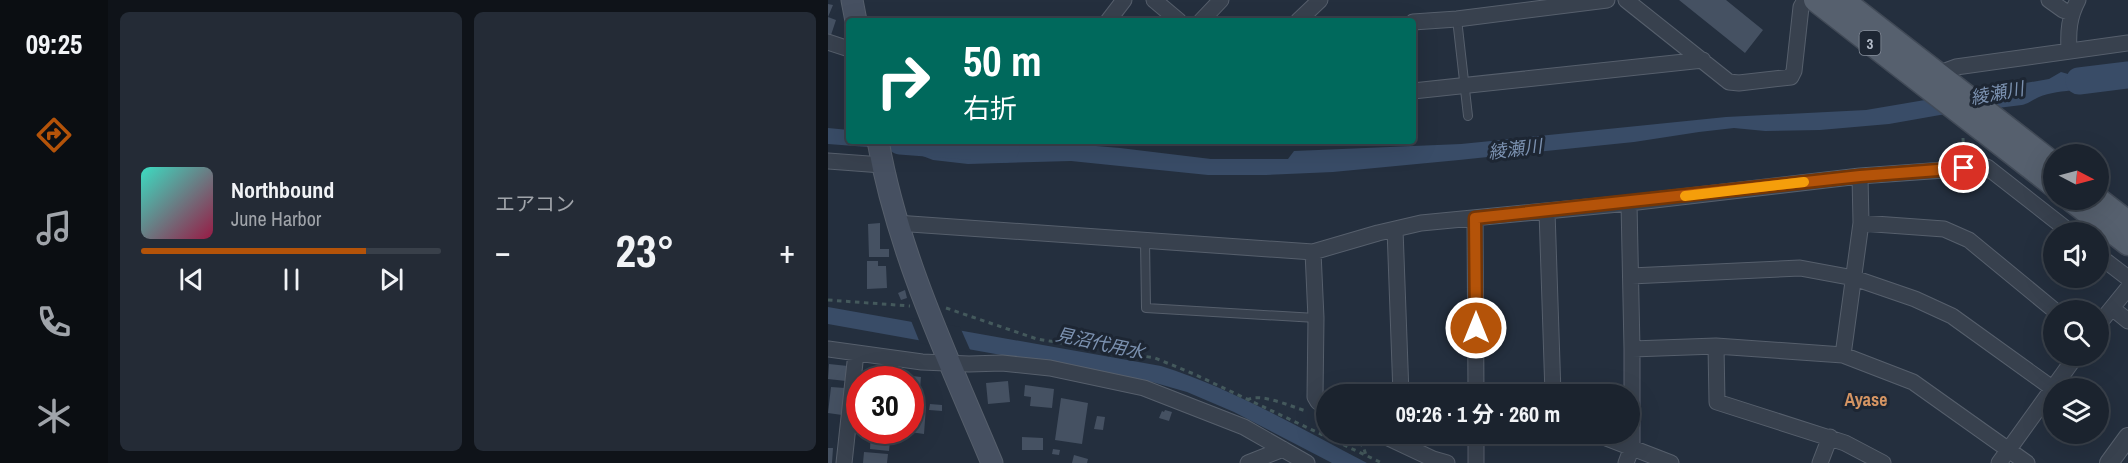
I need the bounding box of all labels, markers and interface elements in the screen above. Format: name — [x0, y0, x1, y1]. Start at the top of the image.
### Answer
text: 09:25 — [26, 26, 82, 62]
road number: 3 — [1860, 31, 1880, 55]
text: 50 m — [963, 33, 1042, 89]
icon: right — [864, 42, 942, 120]
water label: 綾瀬川 — [1968, 75, 2028, 110]
text: 右折 — [963, 90, 1017, 126]
icon: directions — [33, 114, 75, 156]
water label: 綾瀬川 — [1487, 133, 1545, 165]
pin — [1938, 142, 1989, 193]
north arrow — [2043, 144, 2109, 210]
map controls — [2043, 144, 2109, 444]
icon: arrive — [1947, 151, 1980, 184]
text: Northbound — [231, 175, 334, 205]
text: エアコン — [495, 190, 575, 217]
text: June Harbor — [231, 205, 321, 232]
icon: music — [33, 207, 75, 249]
text: 23° — [615, 220, 675, 281]
button: sound — [2043, 222, 2109, 288]
text: − — [495, 229, 511, 273]
text: + — [779, 229, 795, 273]
icon: previous — [175, 263, 208, 296]
icon: pause — [275, 263, 308, 296]
icon: next — [375, 263, 408, 296]
position arrow — [1444, 296, 1508, 360]
button: search — [2043, 300, 2109, 366]
icon: phone — [33, 301, 75, 343]
water label: 見沼代用水 — [1053, 321, 1149, 365]
speed limit sign: 30 — [846, 366, 924, 444]
button: layers — [2043, 378, 2109, 444]
district label: Ayase — [1845, 387, 1887, 412]
icon: climate — [33, 395, 75, 437]
text: 09:26 · 1 分 · 260 m — [1396, 399, 1560, 429]

